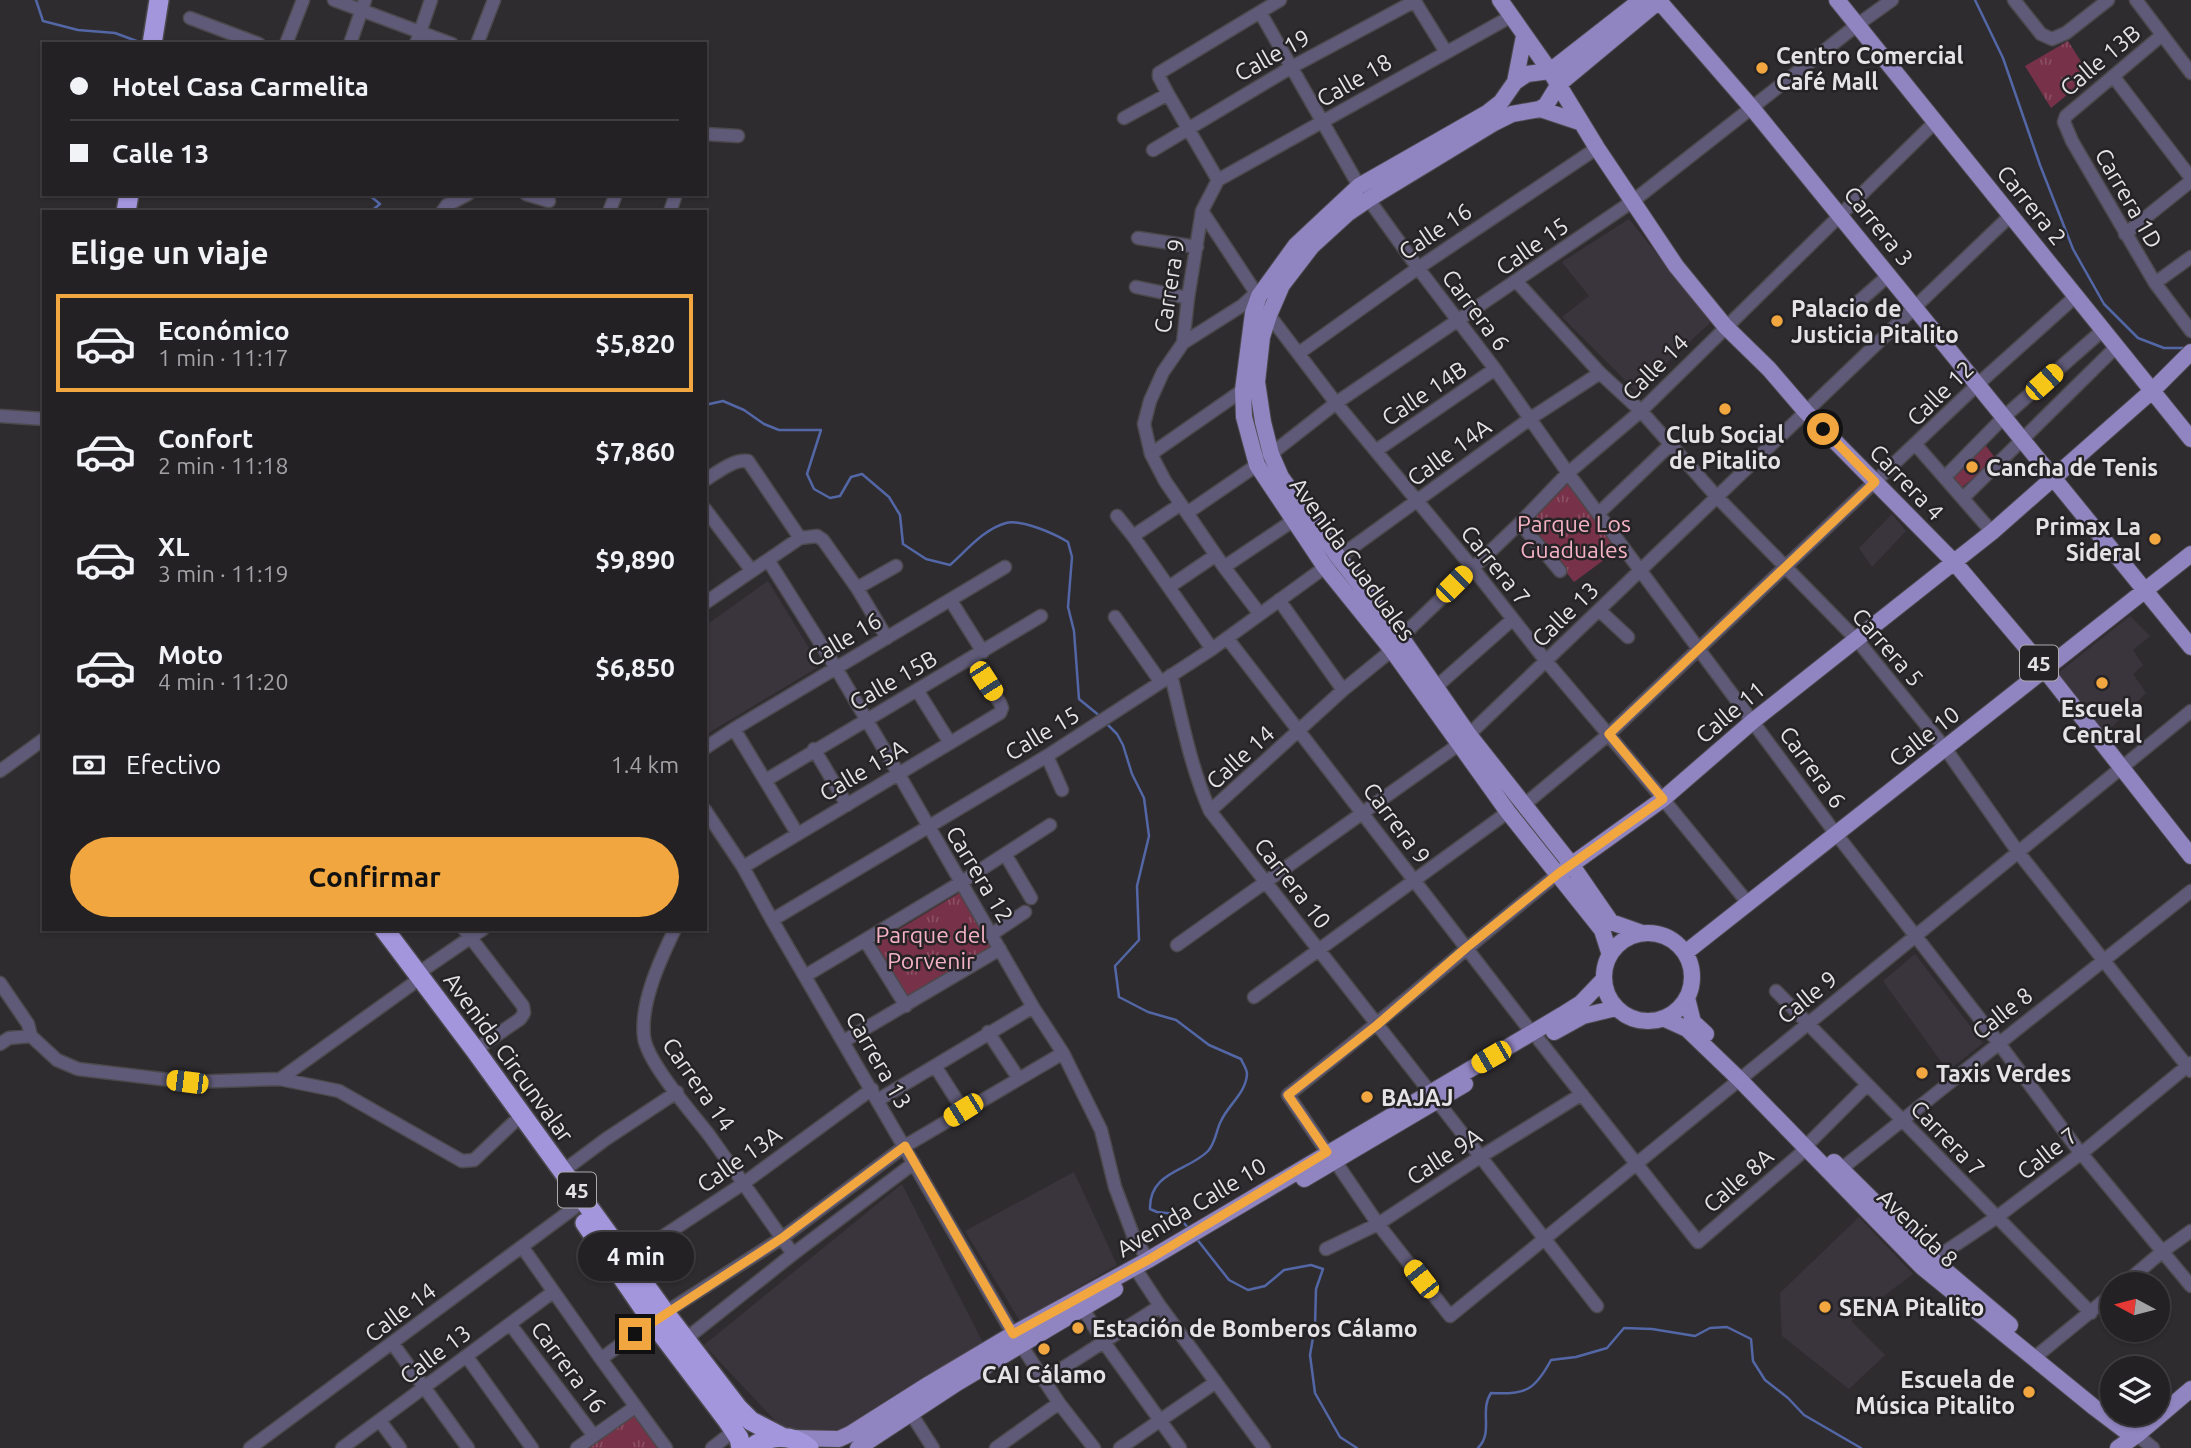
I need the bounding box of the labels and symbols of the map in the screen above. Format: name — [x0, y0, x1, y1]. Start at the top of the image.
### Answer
street label: Calle 13B — [2055, 19, 2145, 101]
street label: Calle 19 — [1230, 24, 1314, 86]
place label: Centro Comercial Café Mall — [1776, 43, 1964, 94]
street label: Calle 18 — [1312, 49, 1396, 111]
marker: Centro Comercial Café Mall — [1754, 60, 1770, 76]
street label: Carrera 1D — [2090, 144, 2168, 252]
street label: Carrera 2 — [1992, 160, 2072, 250]
street label: Carrera 3 — [1839, 181, 1919, 271]
street label: Calle 16 — [1394, 198, 1476, 264]
street label: Calle 15 — [1491, 212, 1573, 280]
street label: Carrera 9 — [1149, 237, 1189, 335]
street label: Carrera 6 — [1437, 265, 1515, 355]
place label: Palacio de Justicia Pitalito — [1791, 296, 1959, 347]
marker: Palacio de Justicia Pitalito — [1769, 313, 1785, 329]
street label: Calle 14 — [1617, 329, 1693, 405]
street label: Calle 14B — [1377, 356, 1471, 430]
street label: Calle 12 — [1902, 356, 1978, 430]
car — [2022, 360, 2067, 404]
marker: Club Social de Pitalito — [1717, 401, 1733, 417]
street label: Calle 14A — [1402, 413, 1496, 491]
route start — [1807, 413, 1839, 445]
place label: Club Social de Pitalito — [1666, 422, 1784, 473]
street label: Carrera 4 — [1865, 439, 1949, 525]
place label: Cancha de Tenis — [1986, 455, 2158, 480]
marker: Cancha de Tenis — [1964, 459, 1980, 475]
street label: Avenida Guaduales — [1286, 473, 1420, 645]
park label: Parque Los Guaduales — [1517, 511, 1631, 562]
place label: Primax La Sideral — [2035, 514, 2141, 565]
street label: Carrera 7 — [1456, 520, 1536, 610]
marker: Primax La Sideral — [2147, 531, 2163, 547]
car — [1432, 562, 1477, 606]
street label: Calle 13 — [1527, 577, 1603, 651]
street label: Carrera 5 — [1847, 603, 1929, 691]
street label: Calle 16 — [802, 607, 886, 671]
street label: Calle 15B — [845, 645, 941, 715]
road number: 45 — [2020, 646, 2058, 680]
car — [966, 658, 1007, 704]
marker: Escuela Central — [2094, 675, 2110, 691]
street label: Calle 11 — [1691, 676, 1769, 748]
place label: Escuela Central — [2061, 696, 2143, 747]
street label: Calle 15 — [1000, 701, 1084, 765]
street label: Calle 10 — [1884, 701, 1964, 771]
street label: Calle 14 — [1201, 720, 1279, 794]
street label: Carrera 6 — [1775, 721, 1851, 813]
street label: Calle 15A — [815, 734, 911, 806]
street label: Carrera 9 — [1358, 778, 1436, 868]
street label: Carrera 12 — [942, 821, 1018, 927]
street label: Carrera 10 — [1250, 833, 1336, 933]
park label: Parque del Porvenir — [876, 922, 986, 973]
street label: Calle 9 — [1772, 966, 1842, 1028]
street label: Avenida Circunvalar — [439, 968, 579, 1147]
street label: Calle 8 — [1967, 982, 2037, 1044]
street label: Carrera 13 — [841, 1007, 917, 1113]
street label: Carrera 14 — [658, 1033, 740, 1135]
car — [1468, 1037, 1515, 1077]
place label: Taxis Verdes — [1936, 1061, 2071, 1086]
marker: Taxis Verdes — [1914, 1065, 1930, 1081]
car — [165, 1069, 210, 1095]
place label: BAJAJ — [1381, 1085, 1453, 1110]
marker: BAJAJ — [1359, 1089, 1375, 1105]
car — [940, 1090, 987, 1130]
street label: Carrera 7 — [1906, 1095, 1990, 1181]
street label: Calle 13A — [692, 1121, 786, 1197]
street label: Calle 7 — [2012, 1122, 2082, 1184]
street label: Calle 9A — [1402, 1123, 1486, 1189]
street label: Calle 8A — [1698, 1143, 1778, 1217]
street label: Avenida Calle 10 — [1112, 1153, 1270, 1261]
road number: 45 — [558, 1172, 596, 1208]
street label: Avenida 8 — [1873, 1184, 1963, 1272]
callout: 4 min — [577, 1232, 693, 1282]
car — [1400, 1256, 1443, 1302]
north arrow — [2100, 1272, 2170, 1342]
street label: Calle 14 — [360, 1277, 440, 1347]
place label: SENA Pitalito — [1839, 1295, 1984, 1320]
marker: SENA Pitalito — [1817, 1299, 1833, 1315]
street label: Carrera 16 — [527, 1316, 611, 1418]
place label: Estación de Bomberos Cálamo — [1092, 1316, 1418, 1341]
route end — [619, 1318, 651, 1350]
street label: Calle 13 — [395, 1319, 475, 1389]
marker: Estación de Bomberos Cálamo — [1070, 1320, 1086, 1336]
marker: CAI Cálamo — [1036, 1341, 1052, 1357]
place label: CAI Cálamo — [982, 1362, 1106, 1387]
place label: Escuela de Música Pitalito — [1855, 1367, 2015, 1418]
marker: Escuela de Música Pitalito — [2021, 1384, 2037, 1400]

